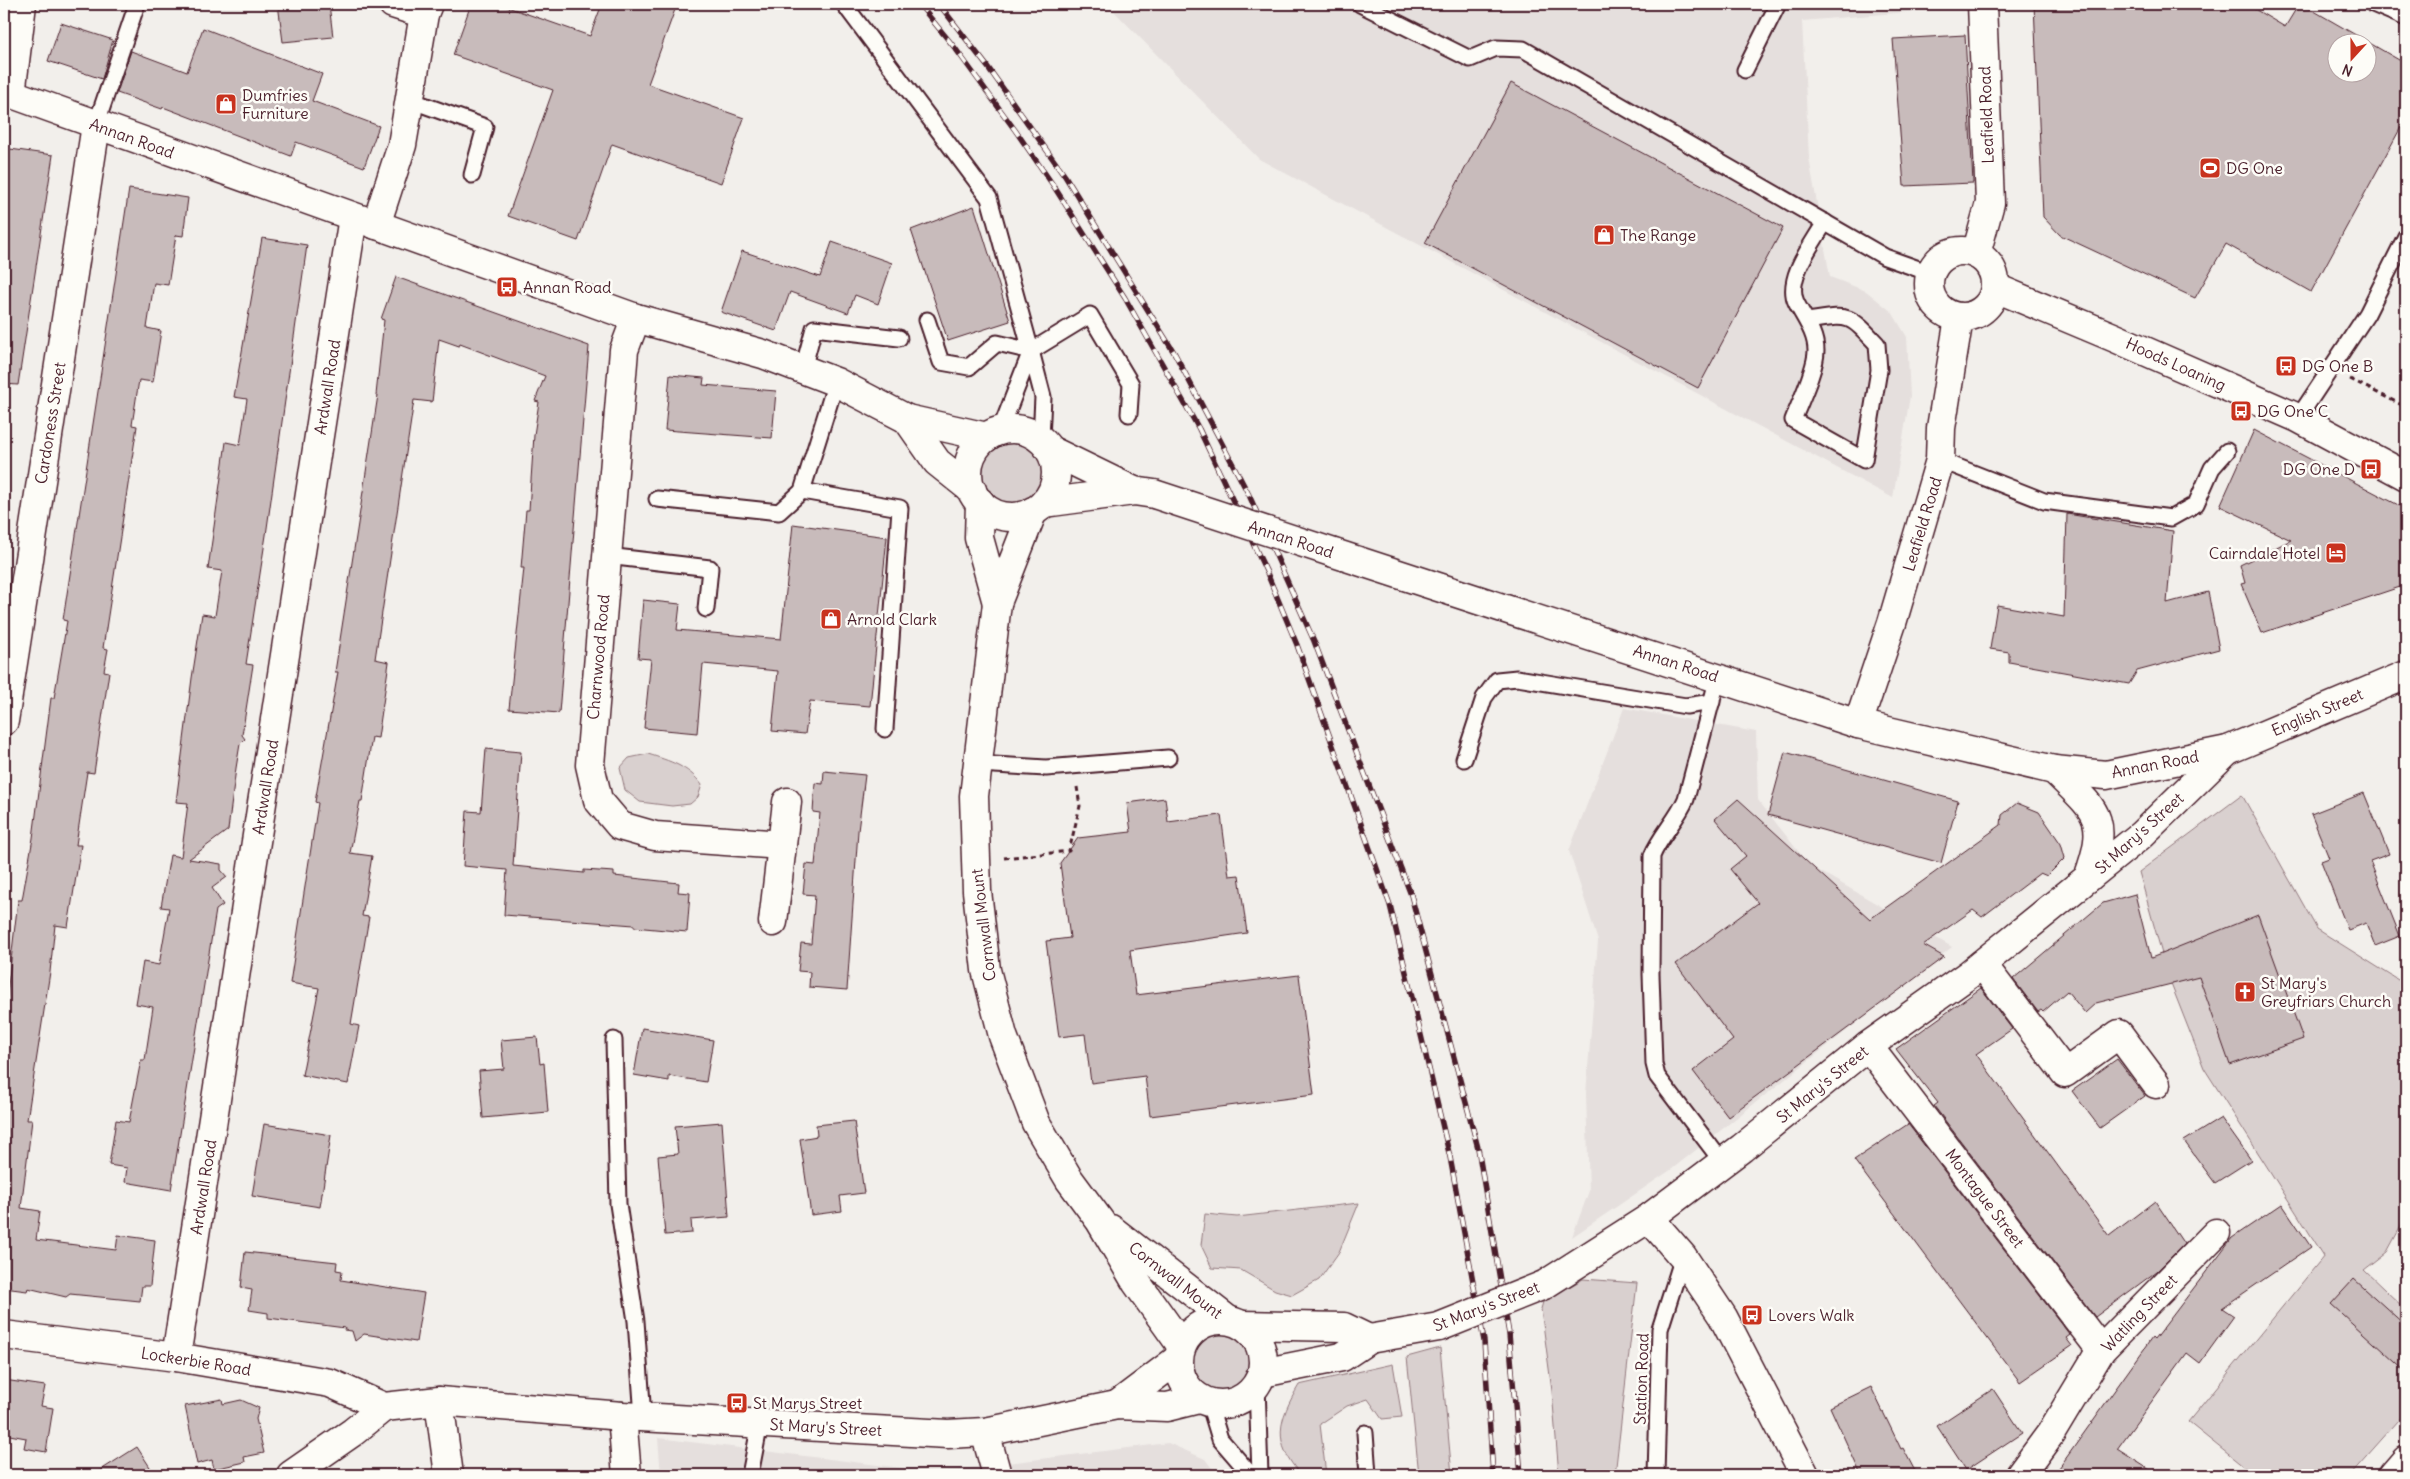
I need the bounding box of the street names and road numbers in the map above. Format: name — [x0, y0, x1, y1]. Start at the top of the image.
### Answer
street label: Leafield Road — [1974, 66, 1998, 164]
street label: Annan Road — [87, 113, 177, 163]
street label: Hoods Loaning — [2123, 333, 2229, 395]
street label: Ardwall Road — [310, 338, 344, 436]
street label: Cardoness Street — [30, 360, 70, 485]
street label: Leafield Road — [1898, 474, 1946, 574]
street label: Annan Road — [1246, 516, 1336, 562]
street label: Charnwood Road — [583, 593, 613, 721]
street label: Annan Road — [1631, 640, 1721, 686]
street label: English Street — [2268, 683, 2366, 740]
street label: Ardwall Road — [248, 738, 282, 836]
street label: Annan Road — [2110, 746, 2200, 782]
street label: St Mary's Street — [2091, 788, 2188, 878]
street label: Cornwall Mount — [966, 867, 1000, 983]
street label: St Mary's Street — [1772, 1041, 1872, 1127]
street label: Ardwall Road — [186, 1138, 220, 1236]
street label: Montague Street — [1941, 1145, 2029, 1252]
street label: Cornwall Mount — [1125, 1237, 1227, 1323]
street label: Watling Street — [2097, 1270, 2181, 1356]
street label: St Mary's Street — [1430, 1276, 1543, 1335]
street label: Station Road — [1629, 1333, 1653, 1425]
street label: Lockerbie Road — [140, 1342, 252, 1380]
street label: St Mary's Street — [769, 1414, 883, 1440]

